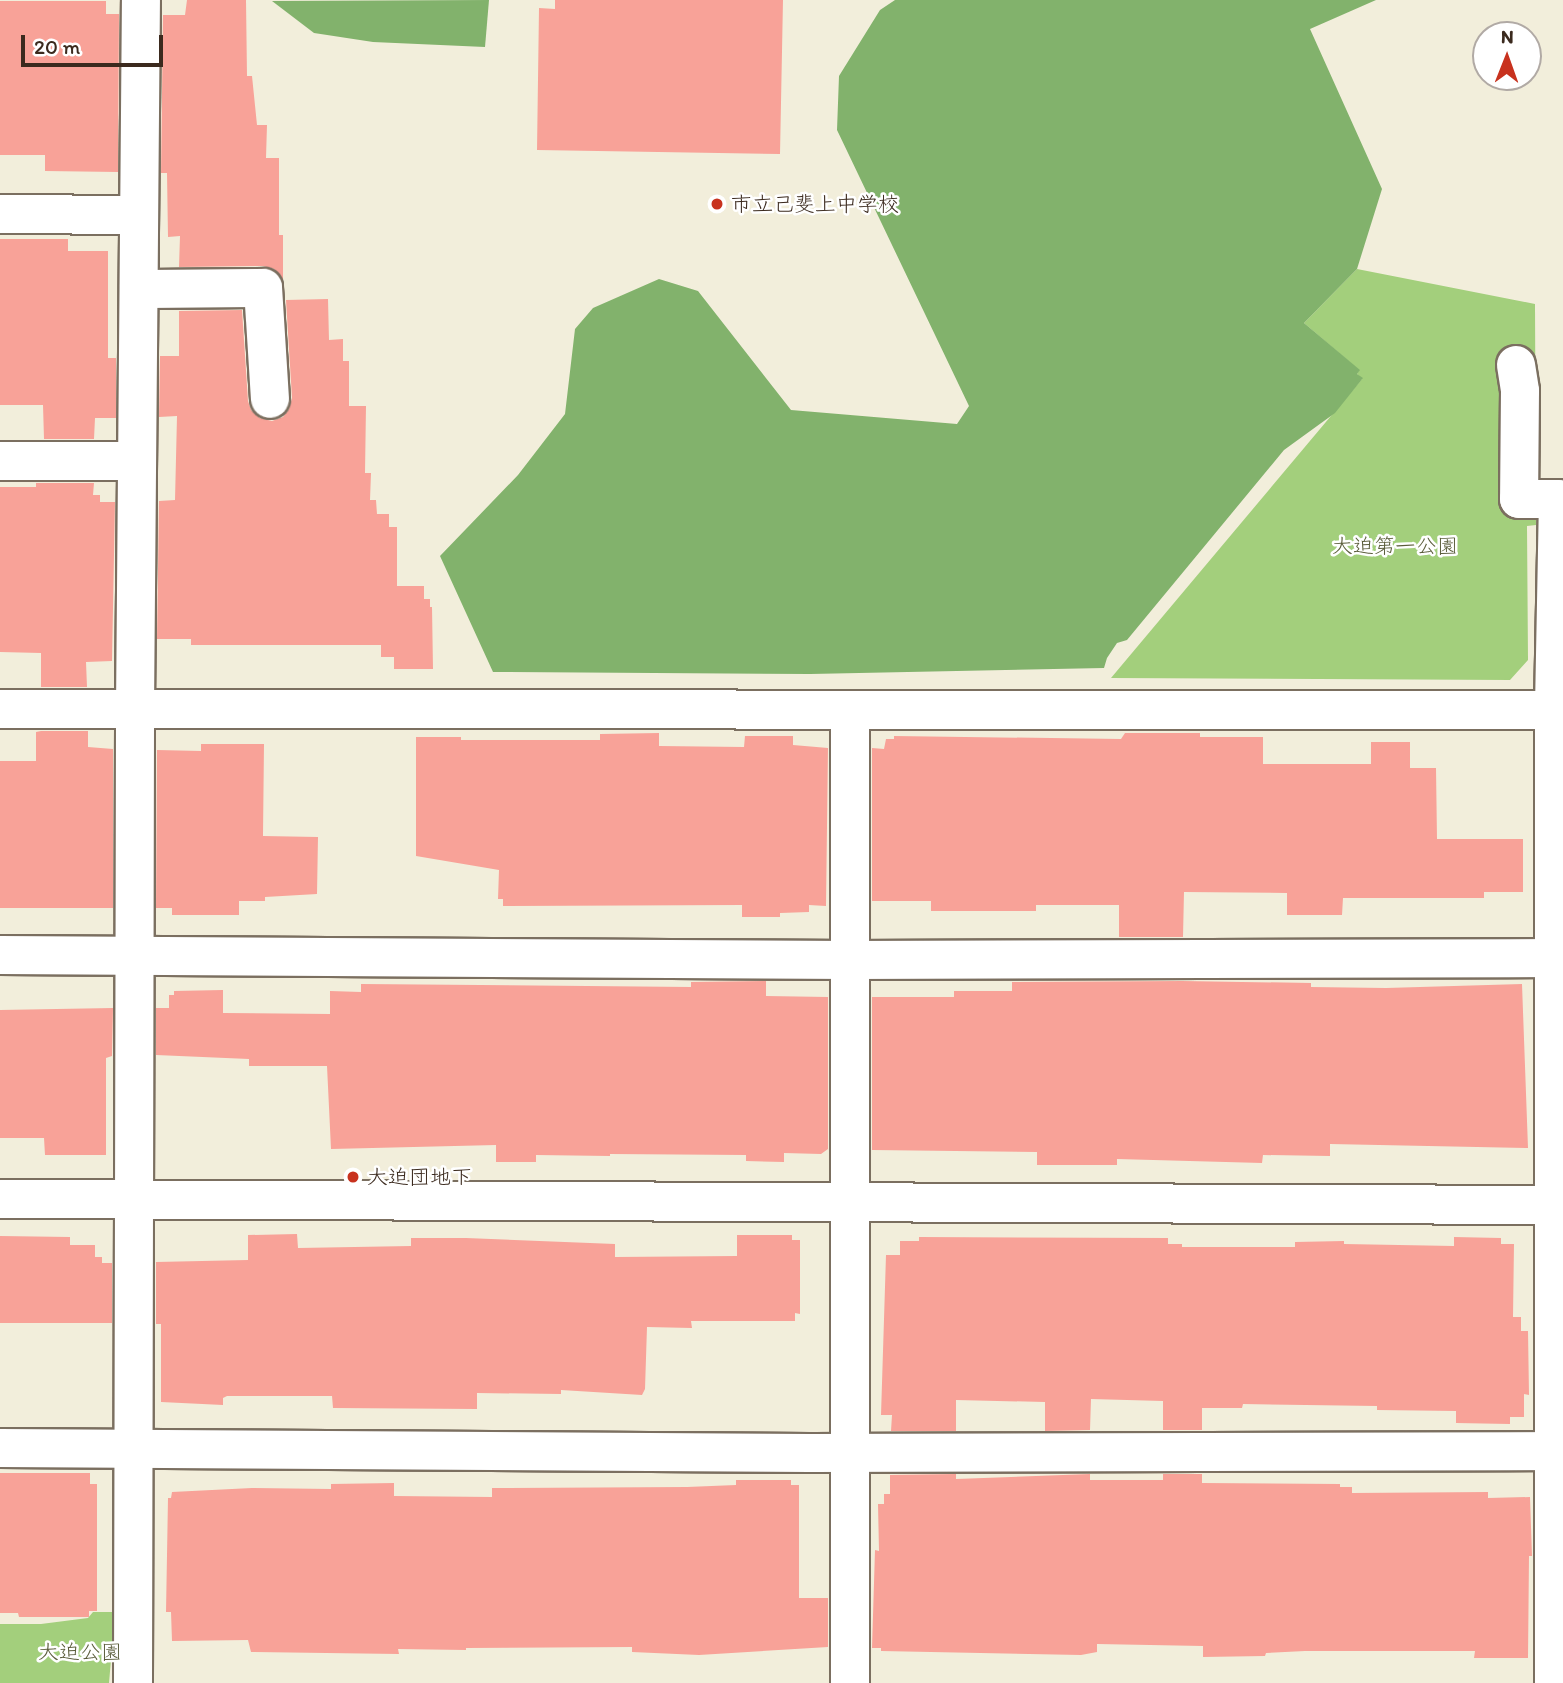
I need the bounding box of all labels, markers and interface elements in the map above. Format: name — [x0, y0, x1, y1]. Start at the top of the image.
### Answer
scale bar — [24, 21, 166, 65]
north arrow — [1472, 21, 1542, 91]
text: N — [1501, 25, 1514, 48]
text: 20 m — [34, 34, 80, 59]
place label: 市立己斐上中学校 — [731, 191, 899, 217]
marker: 市立己斐上中学校 — [709, 196, 725, 212]
park label: 大迫第一公園 — [1332, 533, 1458, 559]
place label: 大迫団地下 — [367, 1164, 472, 1190]
marker: 大迫団地下 — [345, 1169, 361, 1185]
park label: 大迫公園 — [38, 1639, 122, 1665]

